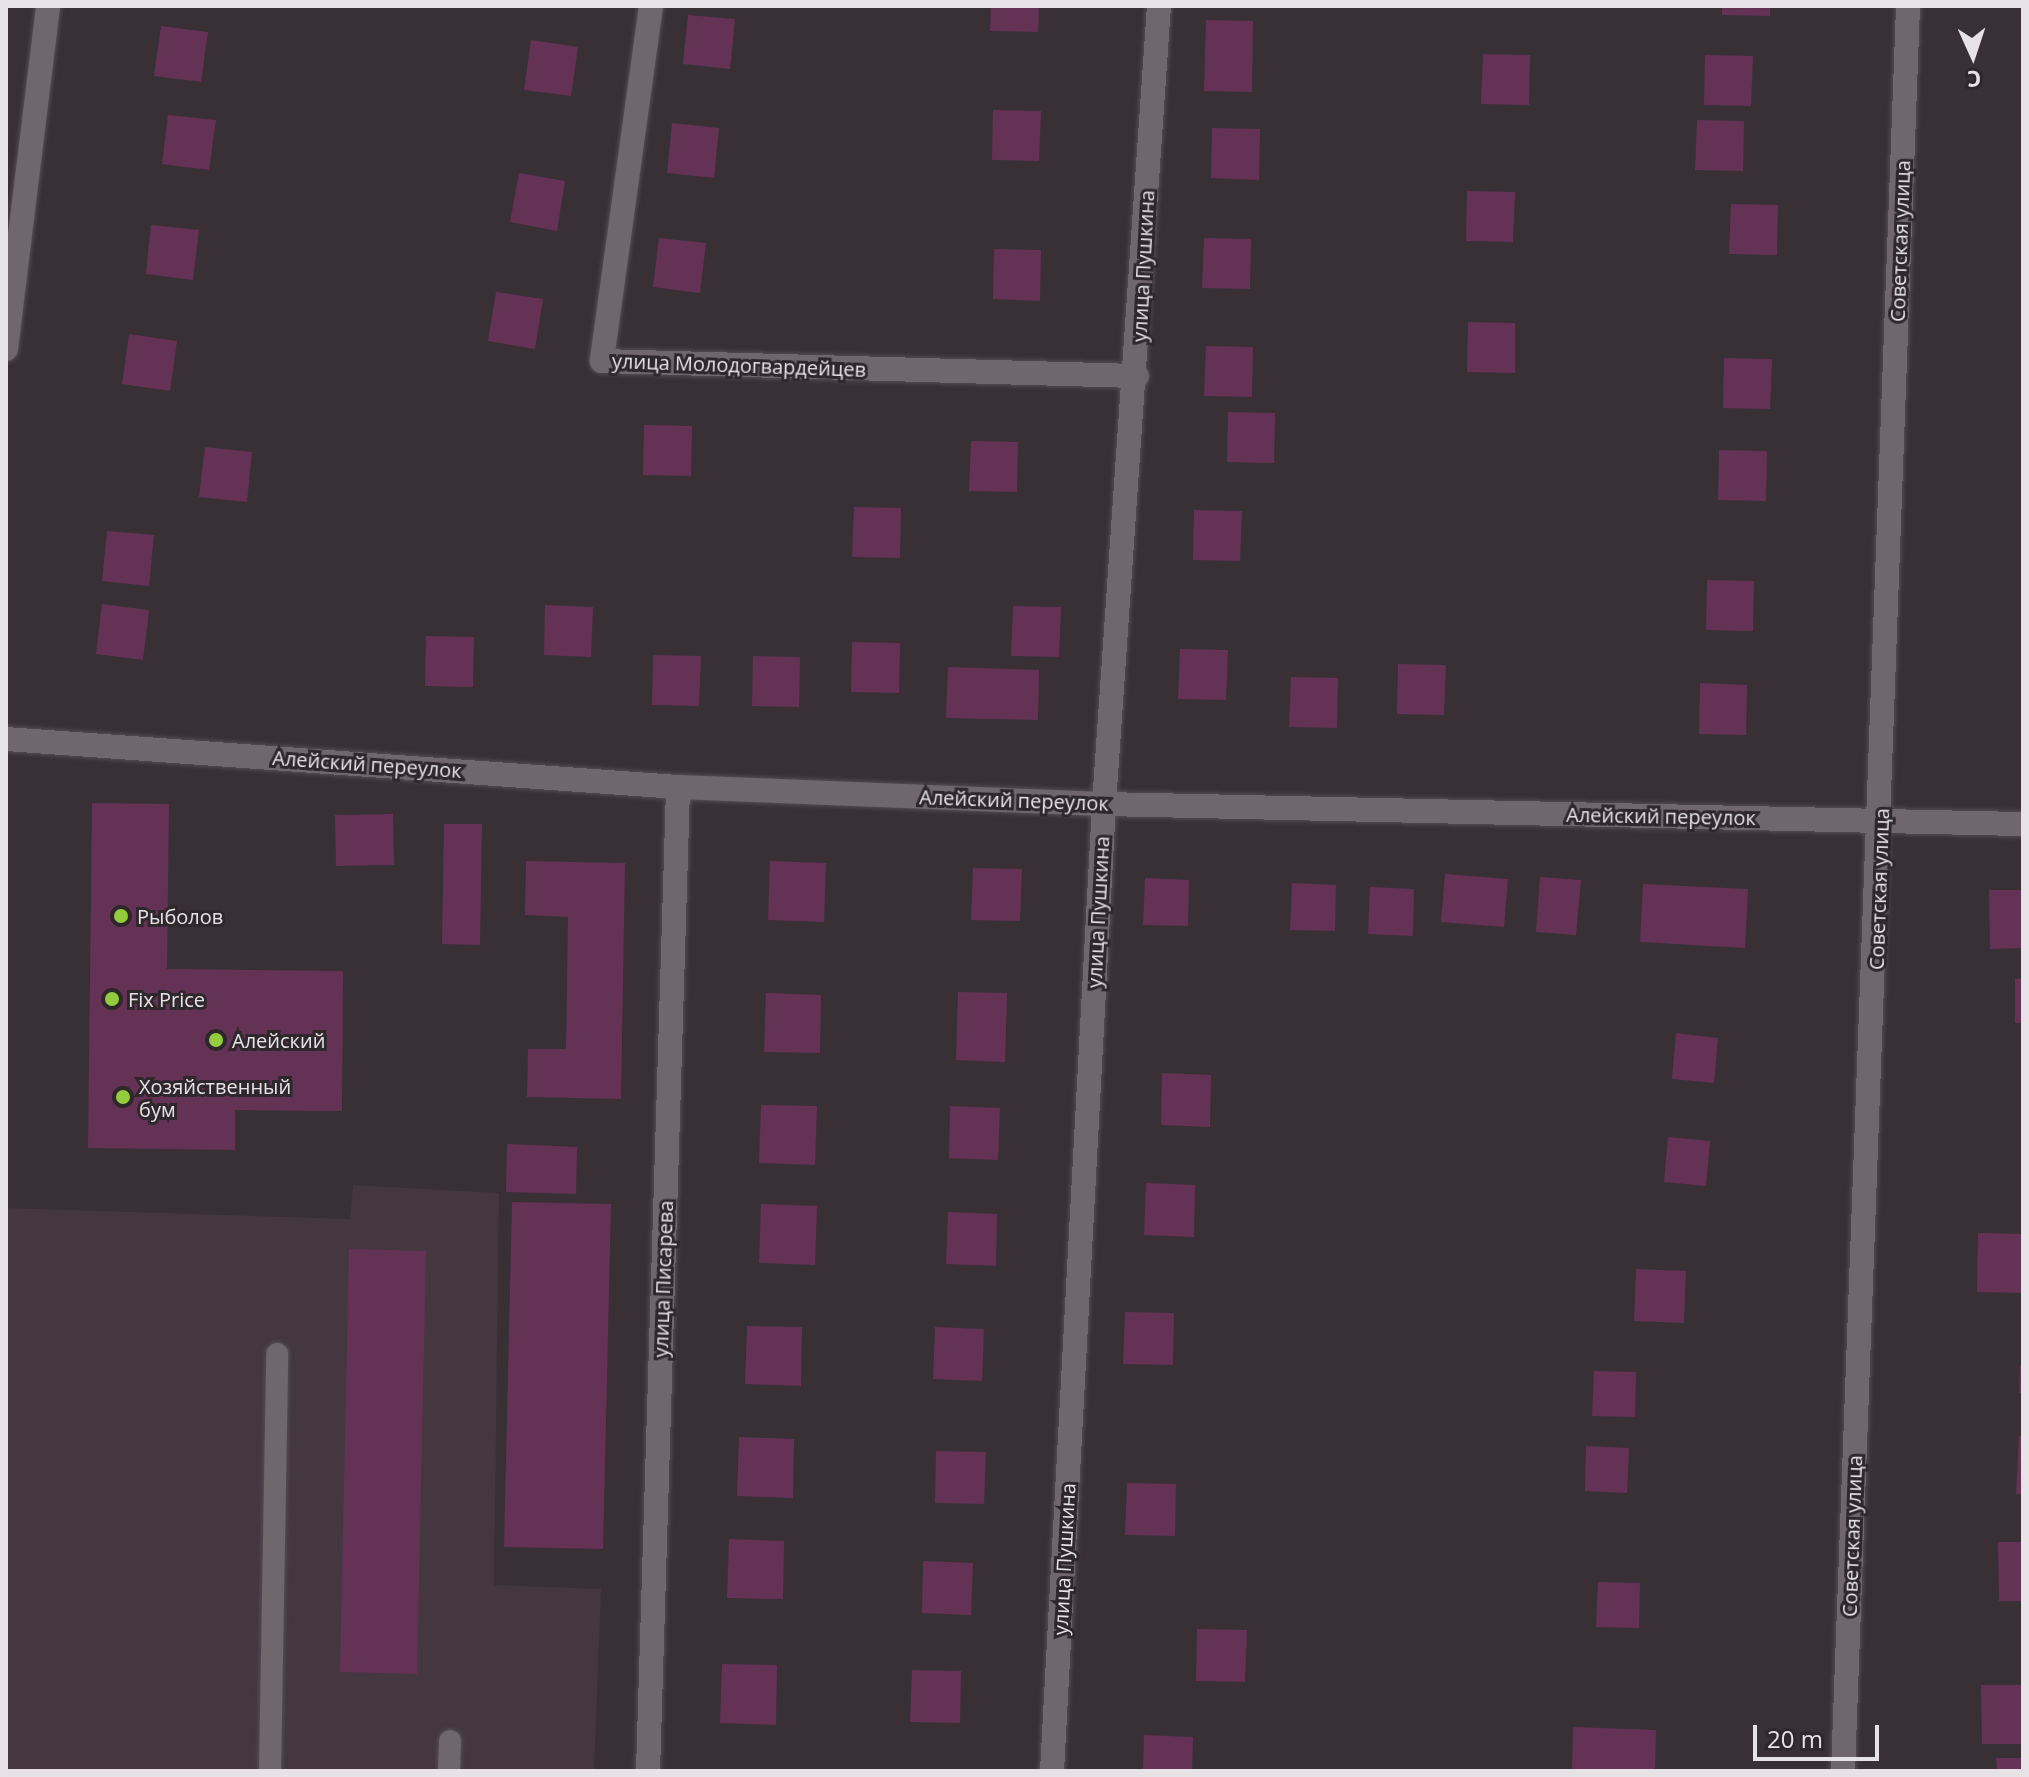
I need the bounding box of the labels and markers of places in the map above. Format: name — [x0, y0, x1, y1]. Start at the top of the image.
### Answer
place label: Рыболов — [137, 904, 223, 928]
marker: Рыболов — [112, 907, 130, 925]
place label: Fix Price — [128, 987, 205, 1011]
marker: Fix Price — [103, 990, 121, 1008]
place label: Алейский — [232, 1028, 325, 1052]
marker: Алейский — [207, 1031, 225, 1049]
place label: Хозяйственный бум — [139, 1074, 291, 1121]
marker: Хозяйственный бум — [114, 1088, 132, 1106]

